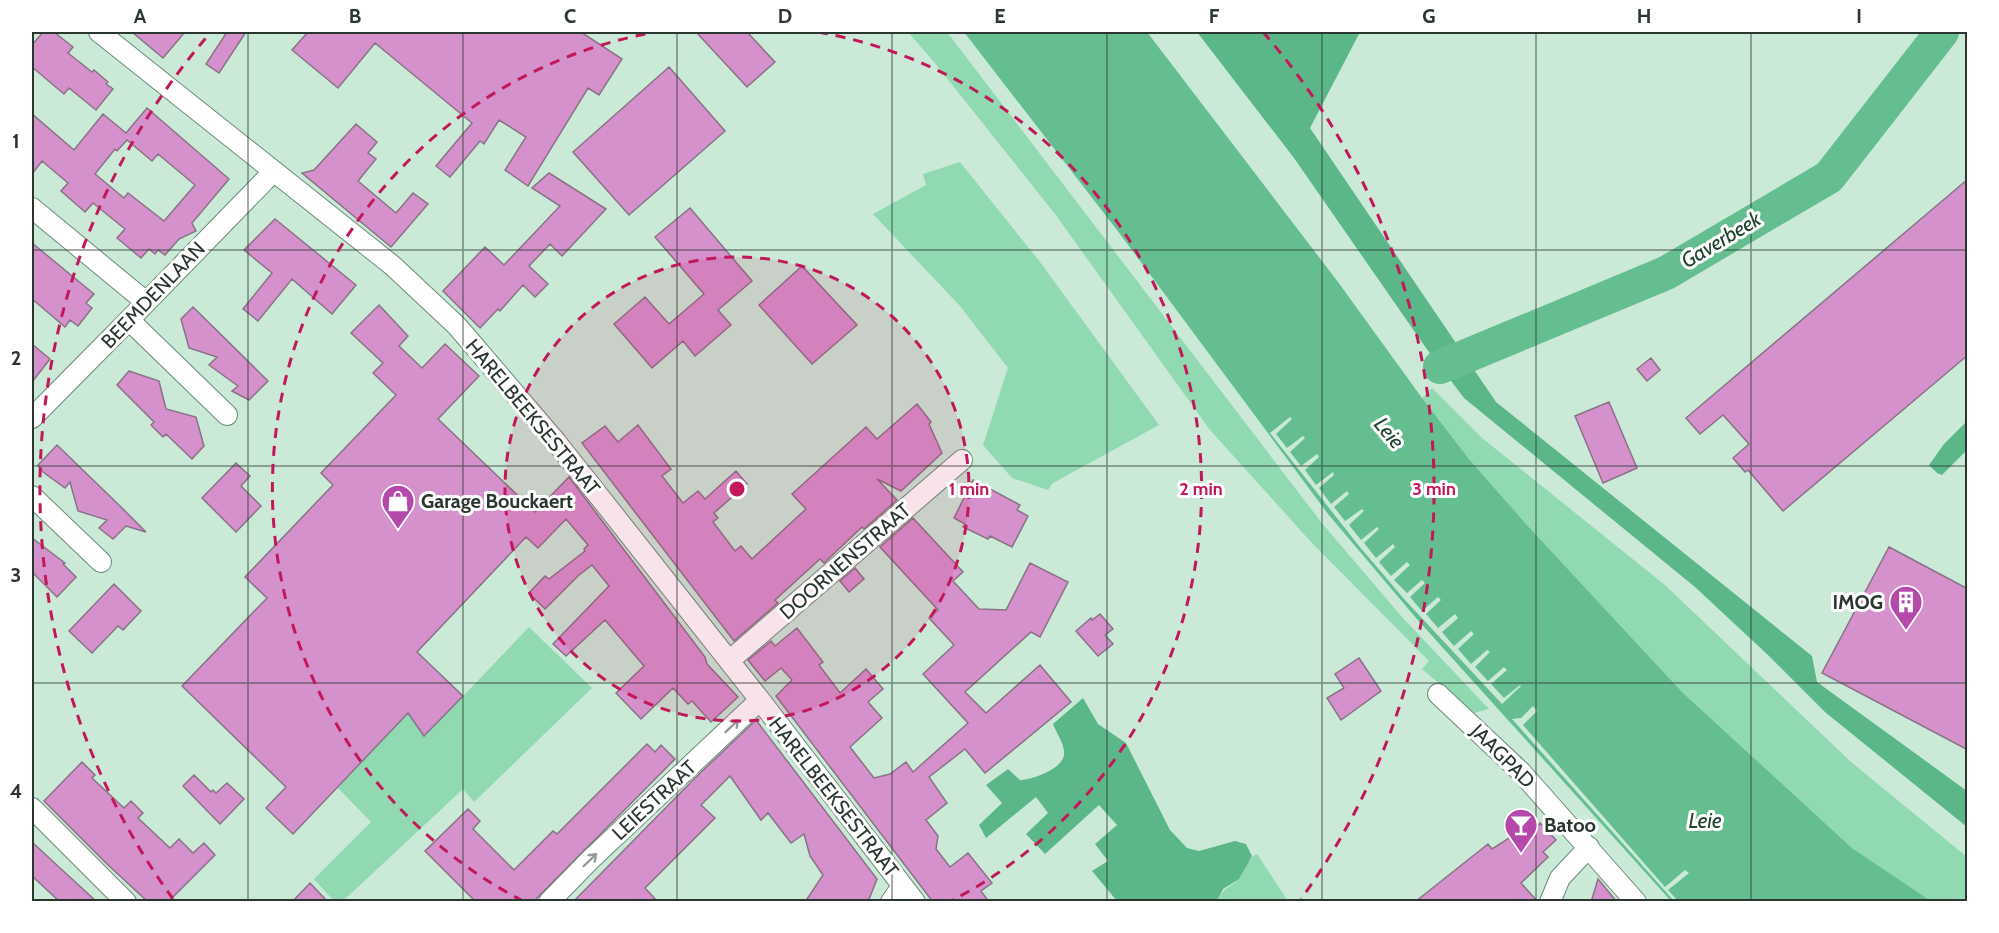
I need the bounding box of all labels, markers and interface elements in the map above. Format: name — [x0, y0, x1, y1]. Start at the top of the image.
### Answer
text: A — [134, 4, 147, 28]
text: B — [349, 4, 361, 28]
text: C — [564, 4, 576, 28]
text: D — [778, 4, 792, 28]
text: E — [994, 4, 1006, 28]
text: F — [1209, 4, 1220, 28]
text: G — [1422, 4, 1436, 28]
text: H — [1637, 4, 1651, 28]
text: I — [1856, 4, 1862, 28]
text: 1 — [12, 129, 20, 153]
water label: Gaverbeek — [1676, 206, 1766, 273]
street label: BEEMDENLAAN — [96, 237, 210, 353]
street label: HARELBEEKSESTRAAT — [461, 334, 605, 500]
text: 2 — [11, 346, 21, 370]
water label: Leie — [1369, 412, 1410, 454]
text: 1 min — [949, 478, 989, 500]
text: 2 min — [1179, 478, 1223, 500]
text: 3 min — [1412, 478, 1456, 500]
centre of rings — [727, 479, 747, 499]
shop icon: Garage Bouckaert — [380, 483, 416, 530]
place label: Garage Bouckaert — [421, 489, 573, 513]
street label: DOORNENSTRAAT — [775, 498, 915, 624]
text: 3 — [11, 563, 21, 587]
building icon: IMOG — [1888, 584, 1924, 631]
place label: IMOG — [1832, 590, 1883, 614]
street label: HARELBEEKSESTRAAT — [764, 712, 904, 882]
street label: JAAGPAD — [1465, 718, 1540, 793]
one-way arrow — [725, 719, 740, 733]
street label: LEIESTRAAT — [607, 755, 701, 845]
text: 4 — [10, 779, 22, 803]
bar icon: Batoo — [1503, 807, 1539, 854]
water label: Leie — [1688, 808, 1722, 833]
place label: Batoo — [1544, 813, 1596, 837]
one-way arrow — [583, 853, 598, 867]

